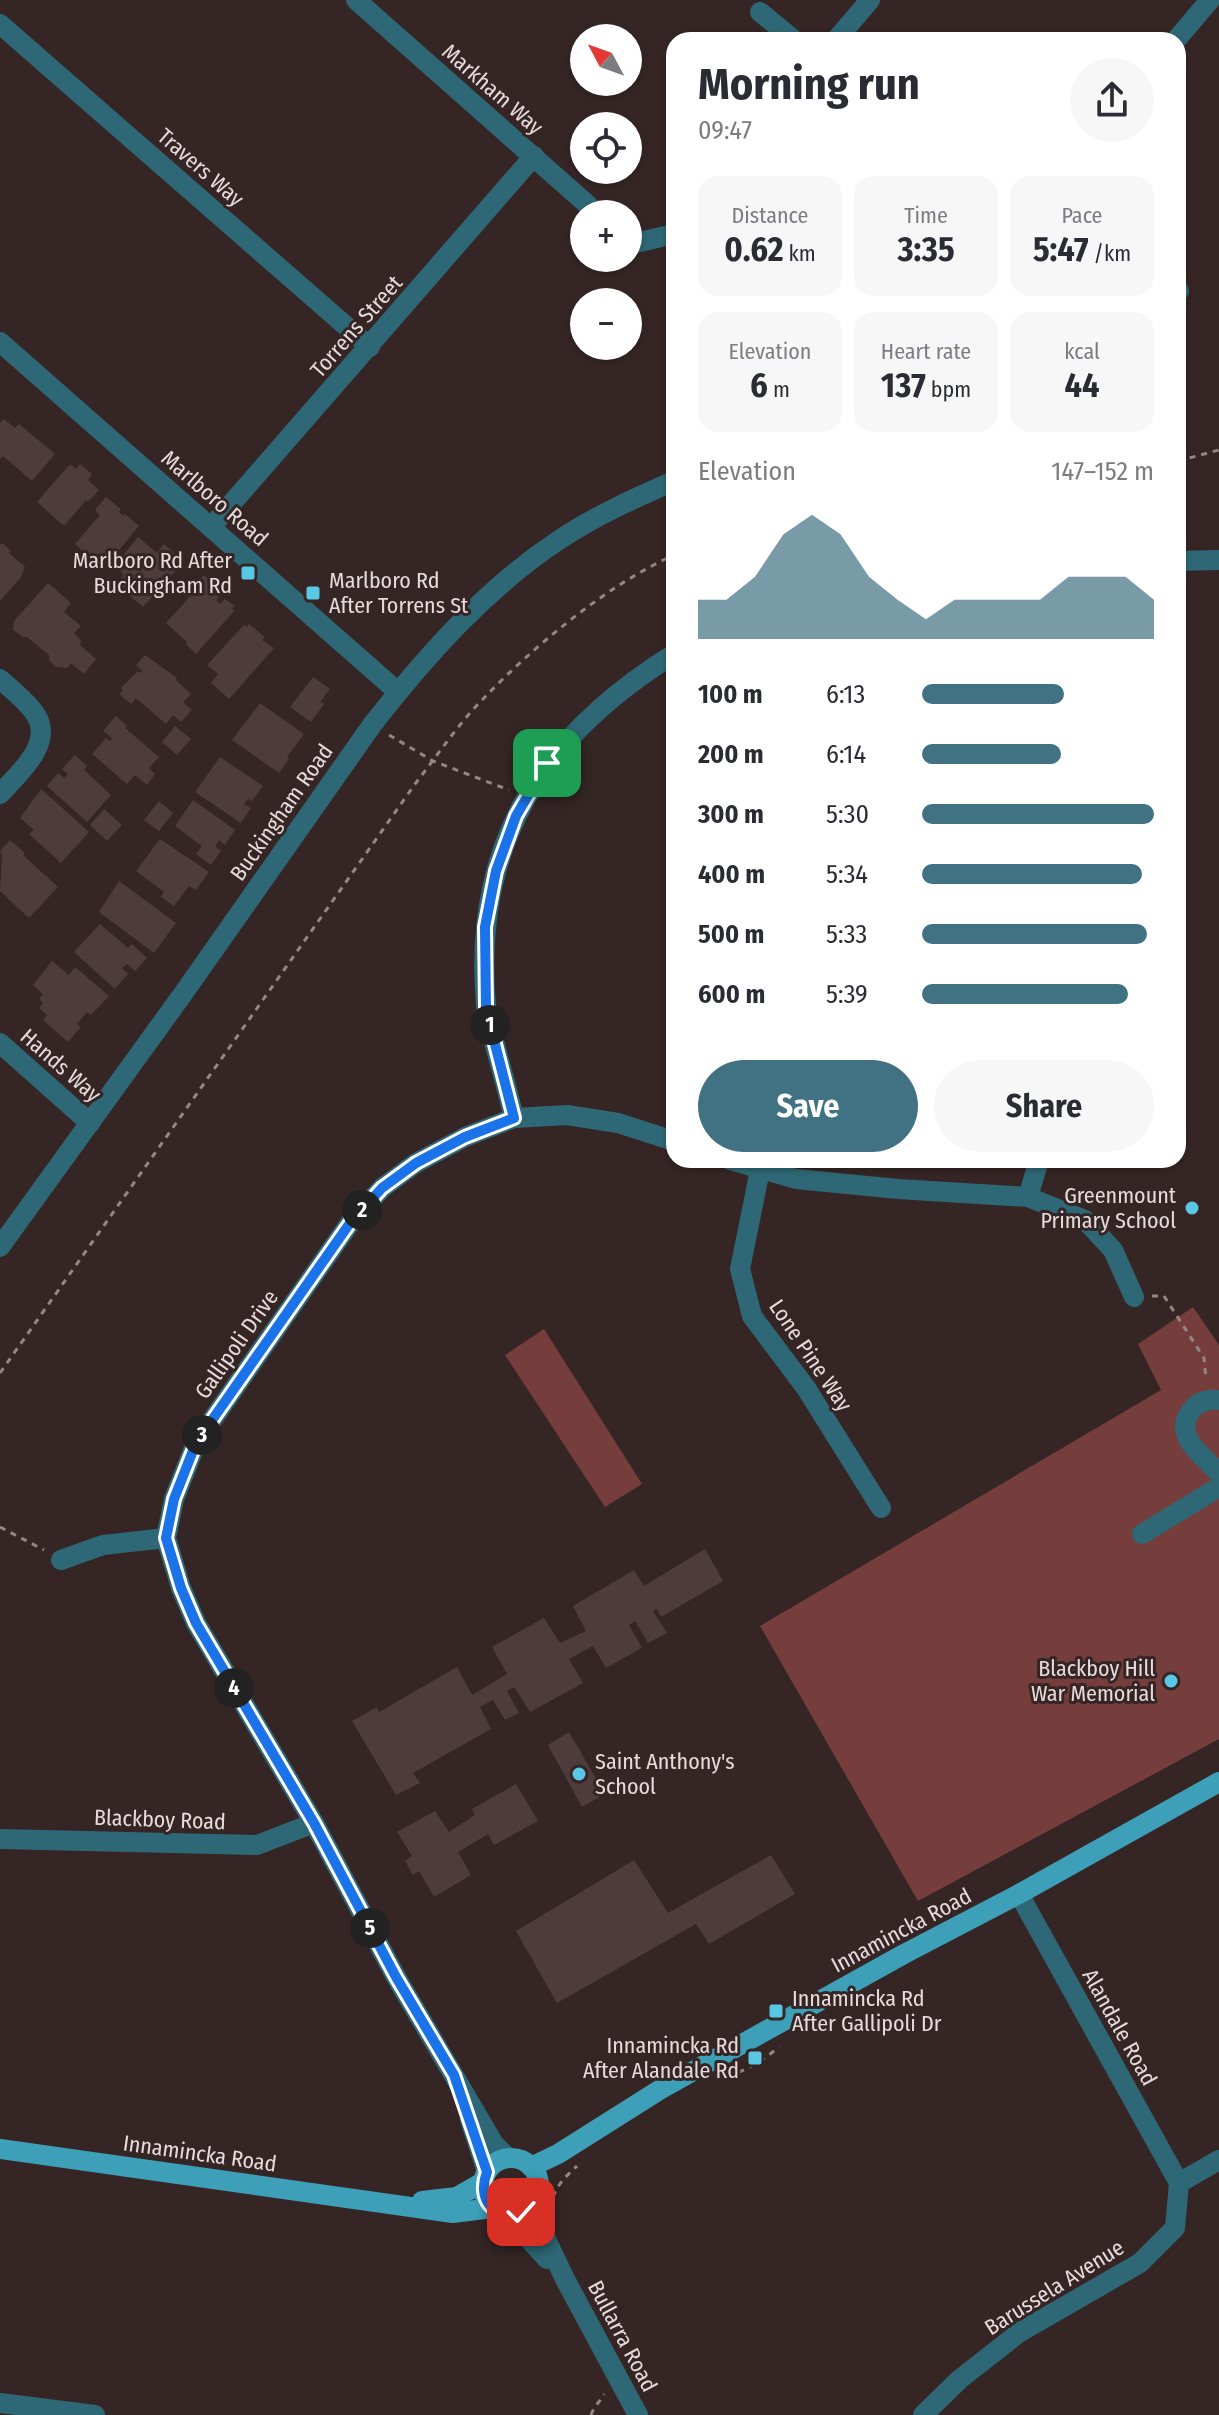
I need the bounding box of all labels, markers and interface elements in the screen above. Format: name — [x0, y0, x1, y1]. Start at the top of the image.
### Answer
north arrow — [570, 24, 642, 96]
map controls — [570, 24, 642, 360]
street label: Markham Way — [437, 38, 549, 141]
text: Morning run — [698, 58, 920, 111]
button: share — [1070, 58, 1154, 142]
button: locate — [570, 112, 642, 184]
text: 09:47 — [698, 115, 752, 146]
street label: Travers Way — [152, 123, 250, 212]
button: + — [570, 200, 642, 272]
text: Distance — [731, 202, 809, 229]
text: Time — [904, 202, 948, 229]
text: Pace — [1061, 202, 1103, 229]
text: 0.62 — [724, 229, 783, 270]
text: 3:35 — [897, 229, 955, 270]
text: 5:47 — [1033, 229, 1088, 270]
text: km — [783, 240, 816, 267]
text: /km — [1088, 240, 1131, 267]
street label: Torrens Street — [305, 269, 409, 383]
button: − — [570, 288, 642, 360]
text: Elevation — [729, 338, 811, 365]
text: Heart rate — [881, 338, 971, 365]
text: kcal — [1064, 338, 1100, 365]
text: 6 — [750, 365, 768, 406]
text: 137 — [881, 365, 926, 406]
text: 44 — [1065, 365, 1099, 406]
text: m — [768, 376, 790, 403]
text: bpm — [926, 376, 971, 403]
street label: Marlboro Road — [156, 445, 274, 552]
text: Elevation — [698, 456, 796, 487]
text: 147–152 m — [1051, 456, 1154, 487]
place label: Marlboro Rd After Buckingham Rd — [73, 547, 232, 599]
marker: Marlboro Rd After Buckingham Rd — [239, 564, 257, 582]
place label: Marlboro Rd After Torrens St — [329, 567, 469, 619]
marker: Marlboro Rd After Torrens St — [304, 584, 322, 602]
text: 100 m — [698, 679, 763, 710]
text: 6:13 — [826, 679, 865, 710]
pin — [513, 729, 581, 797]
street label: Buckingham Road — [224, 739, 339, 886]
text: 200 m — [698, 739, 764, 770]
text: 6:14 — [826, 739, 866, 770]
icon: arrive — [525, 741, 569, 785]
text: 300 m — [698, 799, 764, 830]
text: 5:30 — [826, 799, 869, 830]
text: 400 m — [698, 859, 765, 890]
text: 5:34 — [826, 859, 868, 890]
text: 500 m — [698, 919, 764, 950]
text: 5:33 — [826, 919, 867, 950]
text: 600 m — [698, 979, 765, 1010]
text: 5:39 — [826, 979, 868, 1010]
pin: 1 — [470, 1005, 510, 1045]
text: 1 — [485, 1011, 495, 1038]
street label: Hands Way — [15, 1023, 107, 1108]
button: Save — [698, 1060, 918, 1152]
button: Share — [934, 1060, 1154, 1152]
place label: Greenmount Primary School — [1040, 1182, 1177, 1234]
pin: 2 — [342, 1190, 382, 1230]
text: 2 — [357, 1196, 367, 1223]
marker: Greenmount Primary School — [1183, 1199, 1201, 1217]
street label: Gallipoli Drive — [189, 1285, 284, 1404]
street label: Lone Pine Way — [763, 1294, 858, 1417]
pin: 3 — [182, 1415, 222, 1455]
text: 3 — [197, 1421, 207, 1448]
place label: Blackboy Hill War Memorial — [1031, 1655, 1155, 1707]
pin: 4 — [214, 1668, 254, 1708]
marker: Blackboy Hill War Memorial — [1162, 1672, 1180, 1690]
text: 4 — [228, 1674, 240, 1701]
place label: Saint Anthony's School — [595, 1748, 735, 1800]
marker: Saint Anthony's School — [570, 1765, 588, 1783]
street label: Blackboy Road — [94, 1804, 226, 1835]
street label: Innamincka Road — [827, 1882, 976, 1979]
pin: 5 — [350, 1908, 390, 1948]
text: 5 — [365, 1914, 375, 1941]
street label: Alandale Road — [1076, 1964, 1163, 2090]
place label: Innamincka Rd After Gallipoli Dr — [792, 1985, 942, 2037]
marker: Innamincka Rd After Gallipoli Dr — [767, 2002, 785, 2020]
place label: Innamincka Rd After Alandale Rd — [583, 2032, 739, 2084]
marker: Innamincka Rd After Alandale Rd — [746, 2049, 764, 2067]
street label: Innamincka Road — [121, 2129, 278, 2178]
pin — [487, 2178, 555, 2246]
icon: check — [499, 2190, 543, 2234]
street label: Barussela Avenue — [980, 2234, 1129, 2341]
street label: Bullarra Road — [582, 2276, 663, 2396]

